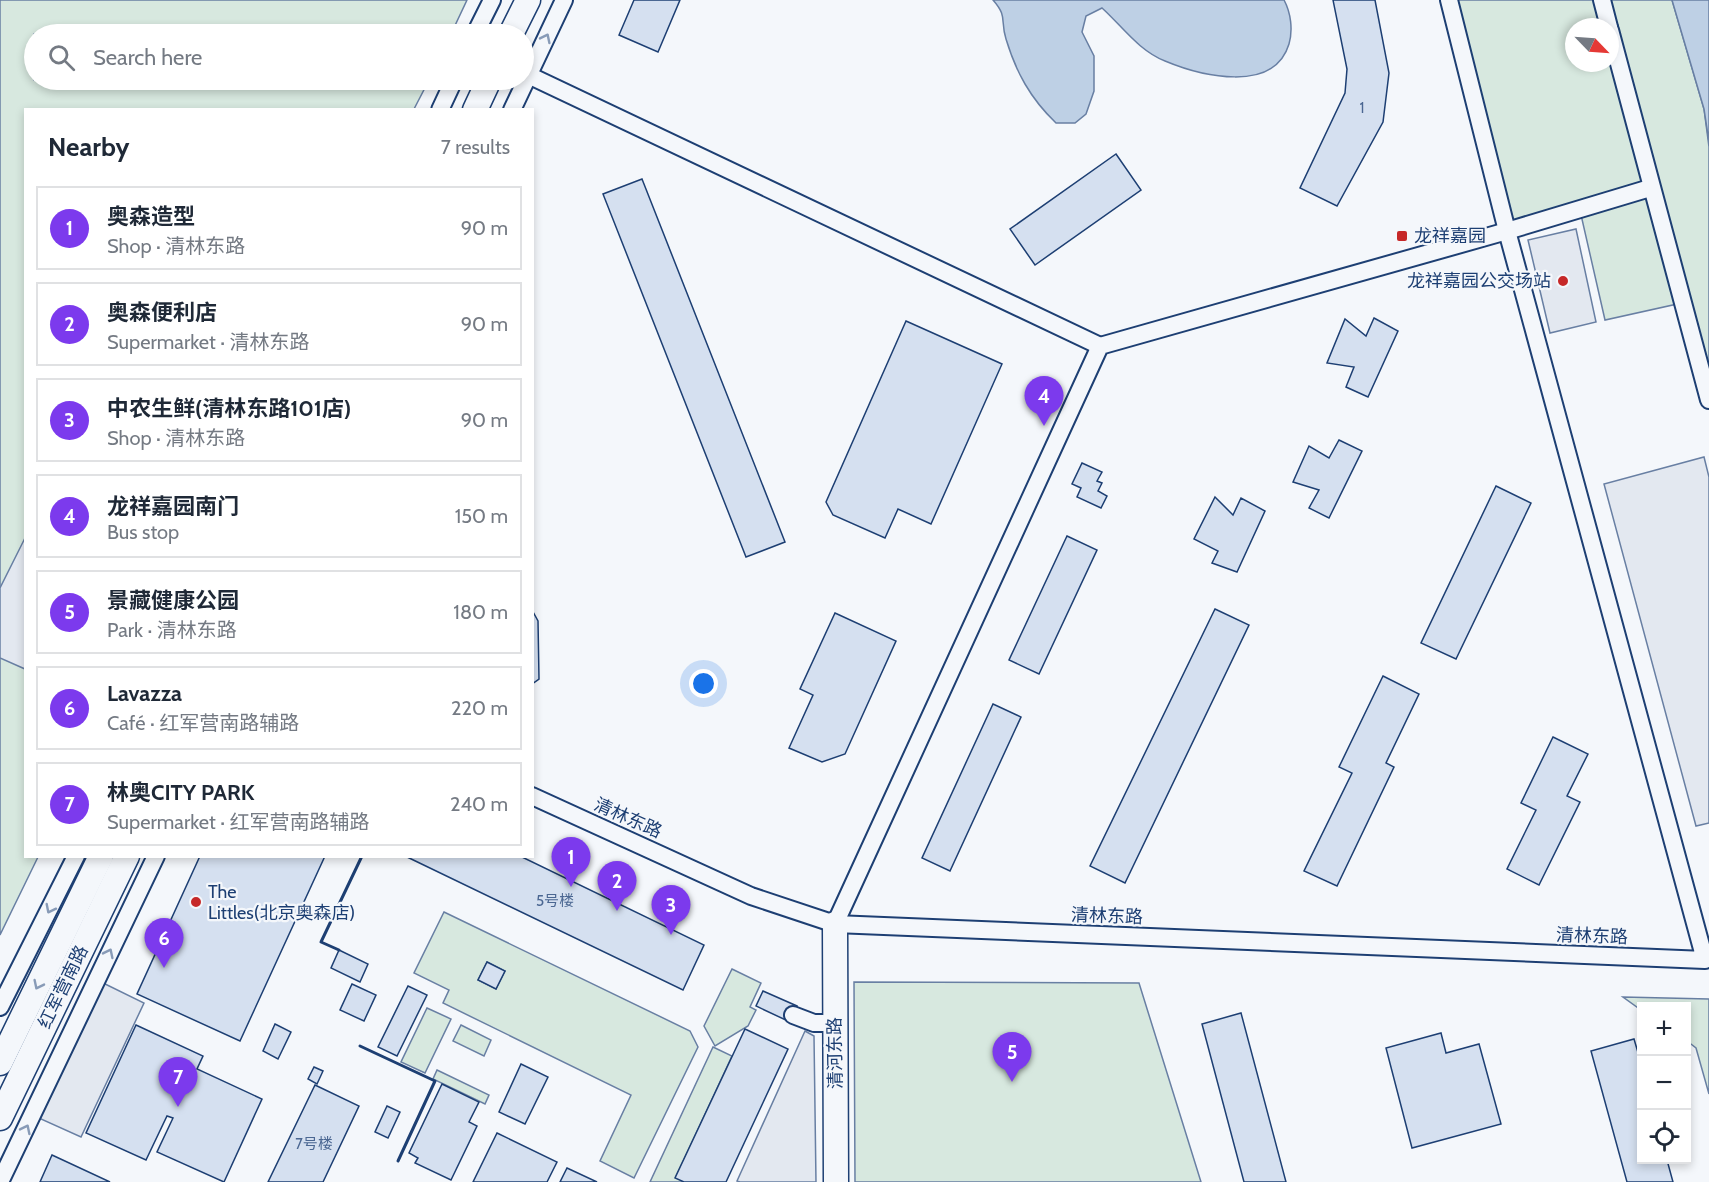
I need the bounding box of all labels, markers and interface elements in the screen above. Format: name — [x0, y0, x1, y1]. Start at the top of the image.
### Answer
north arrow — [1565, 18, 1619, 72]
search box — [24, 24, 534, 90]
one-way arrow — [539, 33, 550, 44]
icon: search — [45, 41, 78, 74]
text: Search here — [93, 44, 202, 71]
house number: 1 — [1360, 99, 1364, 117]
text: Nearby — [48, 131, 129, 163]
text: 7 results — [441, 135, 510, 159]
text: 奥森造型 — [107, 203, 195, 230]
text: 1 — [66, 216, 73, 240]
text: 90 m — [461, 216, 508, 240]
place label: 龙祥嘉园 — [1414, 225, 1486, 247]
marker: 龙祥嘉园 — [1395, 229, 1409, 243]
text: Shop · 清林东路 — [107, 234, 245, 258]
place label: 龙祥嘉园公交场站 — [1407, 270, 1551, 292]
marker: 龙祥嘉园公交场站 — [1556, 274, 1570, 288]
text: 奥森便利店 — [107, 299, 217, 326]
text: 2 — [64, 312, 75, 336]
text: 90 m — [461, 312, 508, 336]
text: Supermarket · 清林东路 — [107, 330, 309, 354]
pin: 4 — [1024, 376, 1064, 426]
text: 中农生鲜(清林东路101店) — [107, 395, 351, 422]
text: 3 — [64, 408, 75, 432]
text: 90 m — [461, 408, 508, 432]
text: Shop · 清林东路 — [107, 426, 245, 450]
text: 龙祥嘉园南门 — [107, 493, 239, 520]
text: 4 — [63, 504, 76, 528]
text: 150 m — [455, 504, 508, 528]
text: Bus stop — [107, 520, 179, 544]
text: 景藏健康公园 — [107, 587, 239, 614]
text: 5 — [64, 600, 75, 624]
text: 180 m — [453, 600, 508, 624]
text: Park · 清林东路 — [107, 618, 237, 642]
your location — [689, 669, 718, 698]
text: Lavazza — [107, 680, 182, 707]
text: 6 — [64, 696, 75, 720]
text: 220 m — [451, 696, 508, 720]
text: Café · 红军营南路辅路 — [107, 711, 299, 735]
text: 林奥CITY PARK — [107, 779, 255, 806]
text: 7 — [64, 792, 75, 816]
text: 240 m — [450, 792, 508, 816]
street label: 清林东路 — [591, 793, 665, 843]
text: Supermarket · 红军营南路辅路 — [107, 810, 369, 834]
pin: 1 — [552, 838, 590, 887]
pin: 2 — [598, 862, 636, 911]
place label: The Littles(北京奥森店) — [208, 881, 355, 924]
pin: 3 — [652, 886, 690, 935]
house number: 5号楼 — [536, 892, 574, 910]
marker: The Littles(北京奥森店) — [189, 895, 203, 909]
one-way arrow — [45, 902, 57, 913]
street label: 清林东路 — [1071, 904, 1143, 928]
pin: 6 — [144, 918, 184, 968]
street label: 清林东路 — [1556, 924, 1628, 948]
street label: 红军营南路 — [33, 942, 93, 1032]
one-way arrow — [102, 949, 114, 960]
one-way arrow — [34, 978, 46, 989]
map controls — [1637, 1002, 1691, 1164]
button: + — [1637, 1002, 1691, 1056]
street label: 清河东路 — [823, 1017, 847, 1089]
pin: 5 — [992, 1032, 1032, 1082]
button: − — [1637, 1056, 1691, 1110]
pin: 7 — [158, 1058, 198, 1107]
button: locate — [1637, 1110, 1691, 1164]
one-way arrow — [18, 1125, 30, 1136]
house number: 7号楼 — [295, 1135, 333, 1153]

